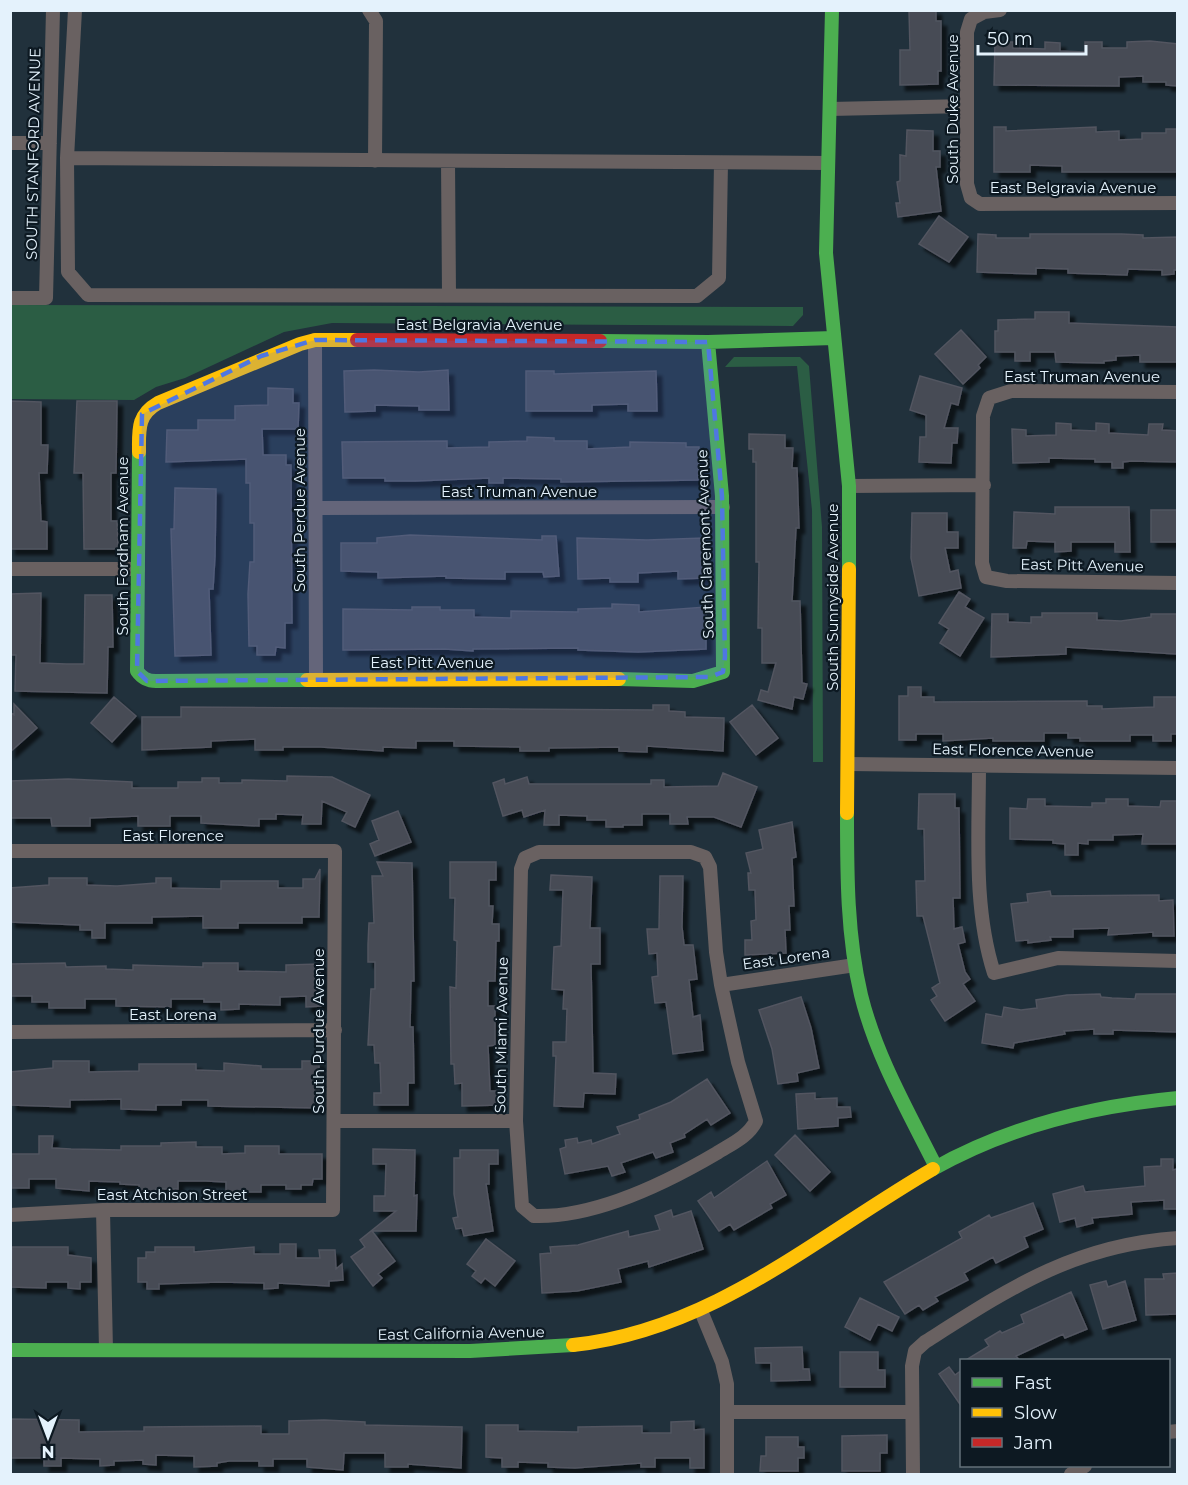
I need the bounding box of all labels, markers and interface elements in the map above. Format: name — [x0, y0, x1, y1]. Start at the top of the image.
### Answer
scale bar — [978, 18, 1086, 56]
text: 50 m — [987, 28, 1033, 50]
street label: South Duke Avenue — [943, 34, 962, 184]
street label: SOUTH STANFORD AVENUE — [22, 48, 44, 260]
street label: East Belgravia Avenue — [990, 178, 1156, 197]
street label: East Belgravia Avenue — [396, 315, 562, 334]
street label: East Truman Avenue — [1004, 367, 1160, 386]
street label: South Perdue Avenue — [290, 428, 309, 592]
street label: South Claremont Avenue — [692, 449, 718, 639]
street label: South Fordham Avenue — [113, 457, 132, 635]
street label: East Truman Avenue — [441, 482, 597, 501]
street label: South Sunnyside Avenue — [823, 503, 842, 691]
street label: East Pitt Avenue — [1020, 554, 1144, 576]
street label: East Pitt Avenue — [370, 653, 494, 672]
street label: East Florence Avenue — [932, 739, 1094, 761]
street label: East Florence — [122, 826, 224, 845]
street label: East Lorena — [741, 942, 831, 974]
street label: South Purdue Avenue — [309, 948, 328, 1114]
street label: South Miami Avenue — [490, 957, 512, 1113]
street label: East Lorena — [129, 1005, 217, 1024]
street label: East Atchison Street — [96, 1185, 248, 1204]
street label: East California Avenue — [377, 1322, 545, 1344]
legend — [960, 1359, 1170, 1467]
text: Fast — [1014, 1372, 1052, 1394]
text: Slow — [1014, 1402, 1057, 1424]
north arrow — [18, 1407, 78, 1467]
text: Jam — [1013, 1432, 1053, 1454]
text: N — [42, 1442, 54, 1461]

